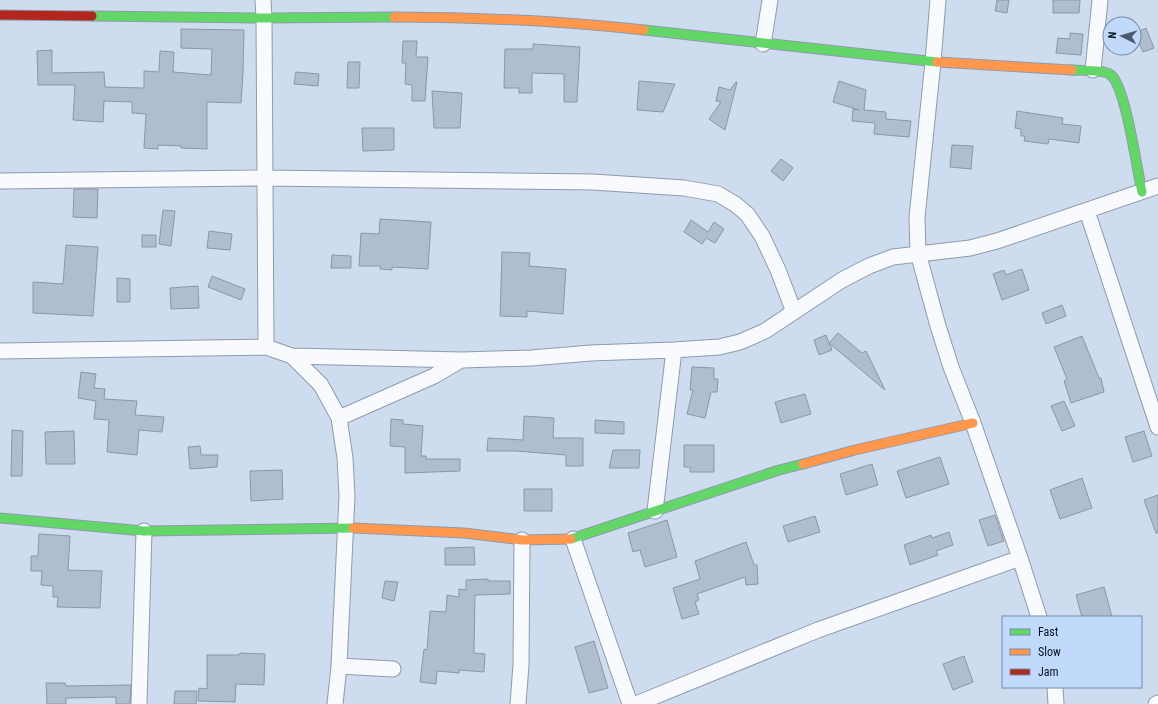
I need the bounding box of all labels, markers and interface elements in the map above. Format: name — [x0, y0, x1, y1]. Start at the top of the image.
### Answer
north arrow — [1102, 16, 1142, 56]
text: N — [1106, 31, 1119, 39]
legend — [1002, 616, 1142, 688]
text: Fast — [1038, 625, 1059, 639]
text: Slow — [1038, 645, 1061, 659]
text: Jam — [1038, 665, 1059, 679]

